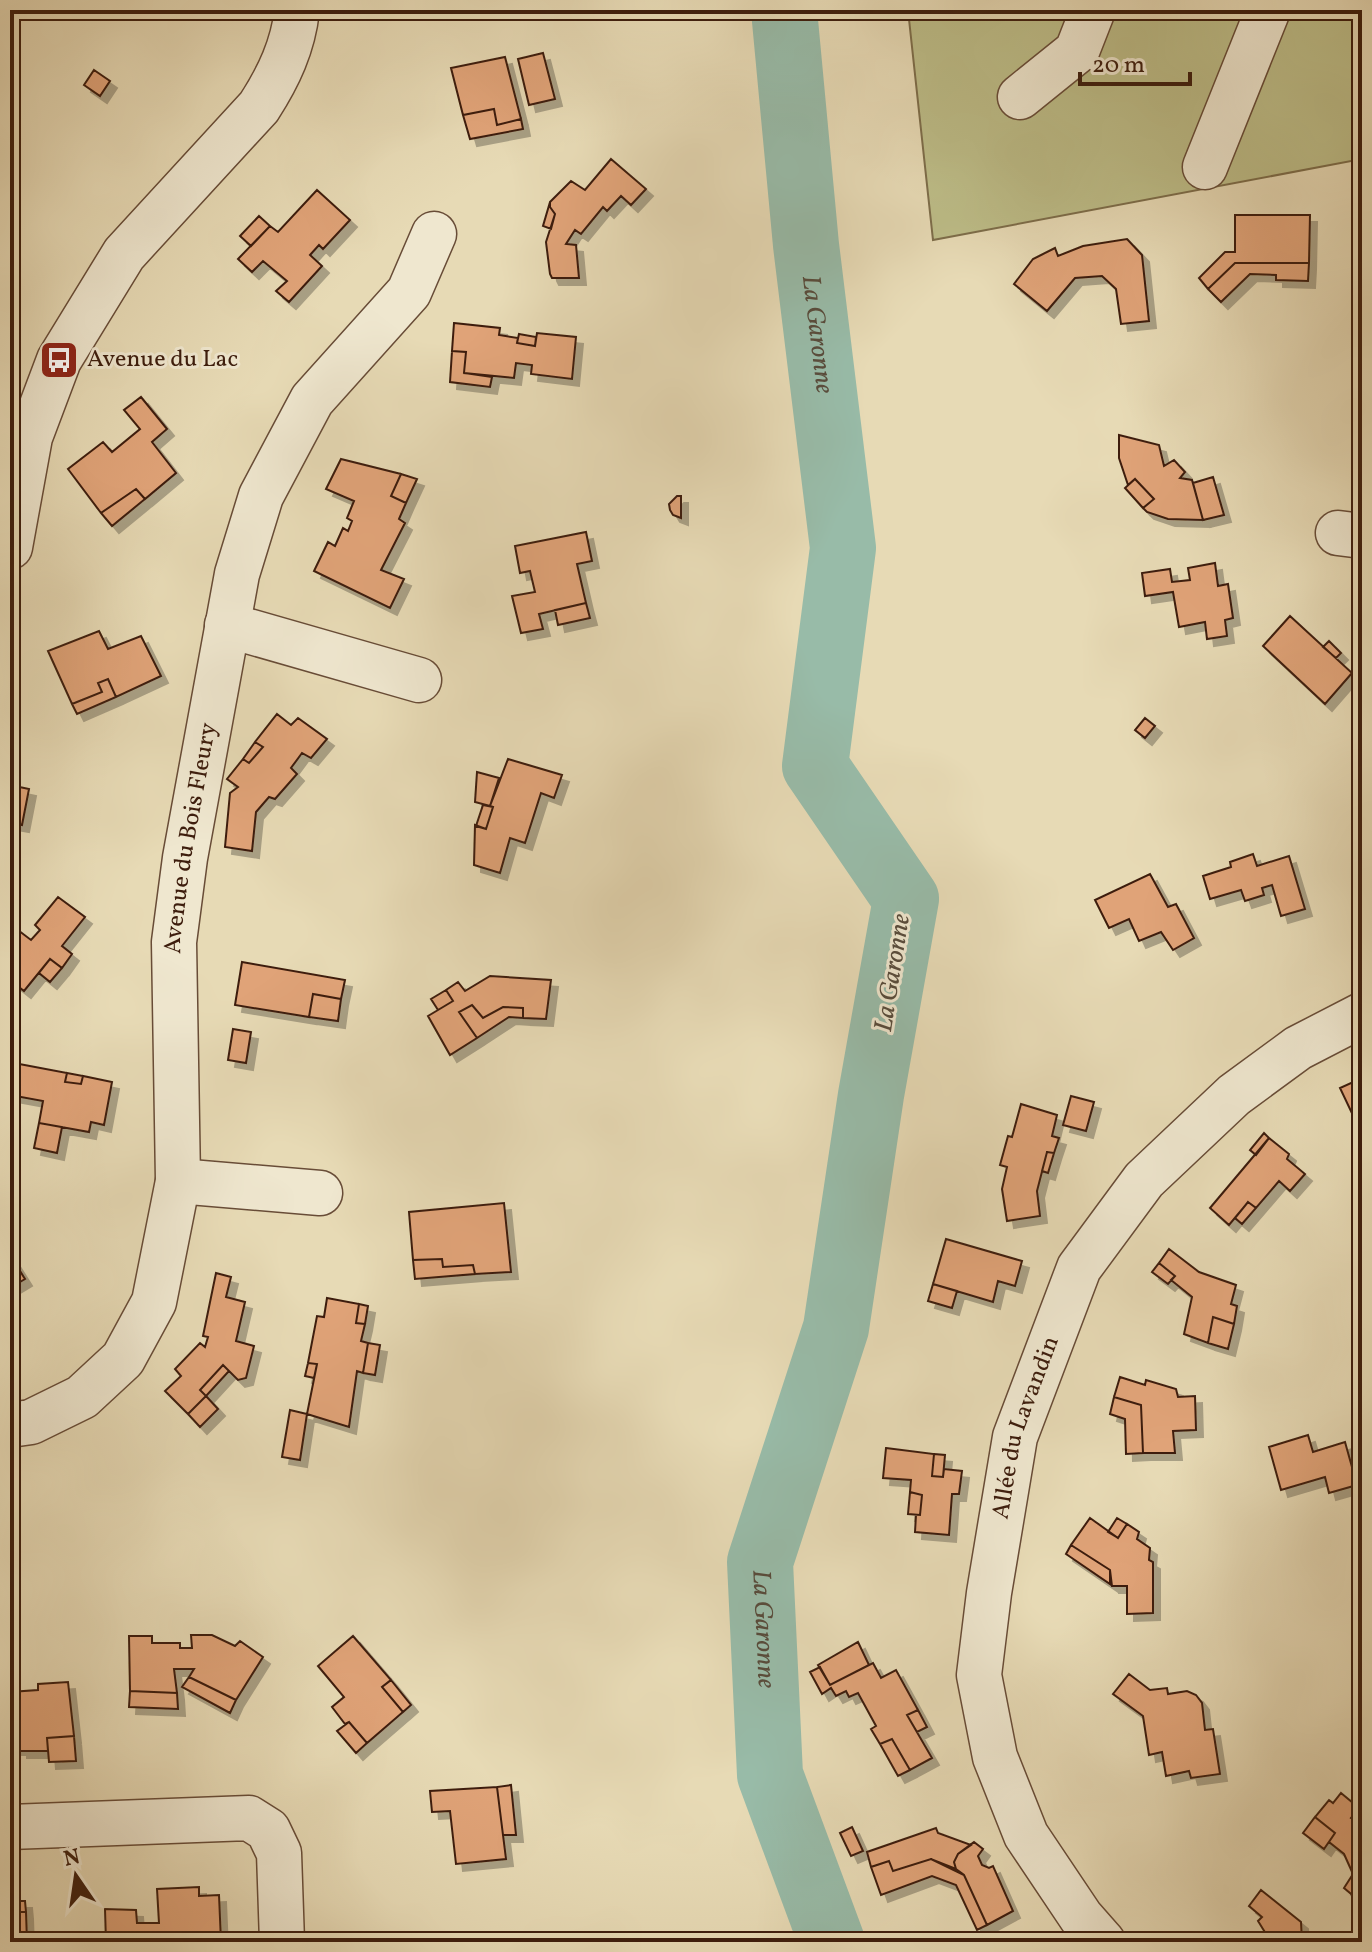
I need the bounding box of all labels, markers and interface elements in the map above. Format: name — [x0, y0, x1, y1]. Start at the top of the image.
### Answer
scale bar — [1080, 36, 1190, 86]
text: 20 m — [1092, 49, 1145, 83]
water label: La Garonne — [792, 273, 842, 396]
bus stop icon: Avenue du Lac — [38, 339, 80, 381]
place label: Avenue du Lac — [87, 343, 238, 377]
street label: Avenue du Bois Fleury — [157, 720, 226, 954]
water label: La Garonne — [866, 911, 920, 1034]
street label: Allée du Lavandin — [985, 1331, 1069, 1522]
water label: La Garonne — [742, 1569, 784, 1690]
north arrow — [36, 1836, 116, 1916]
text: N — [61, 1842, 83, 1876]

